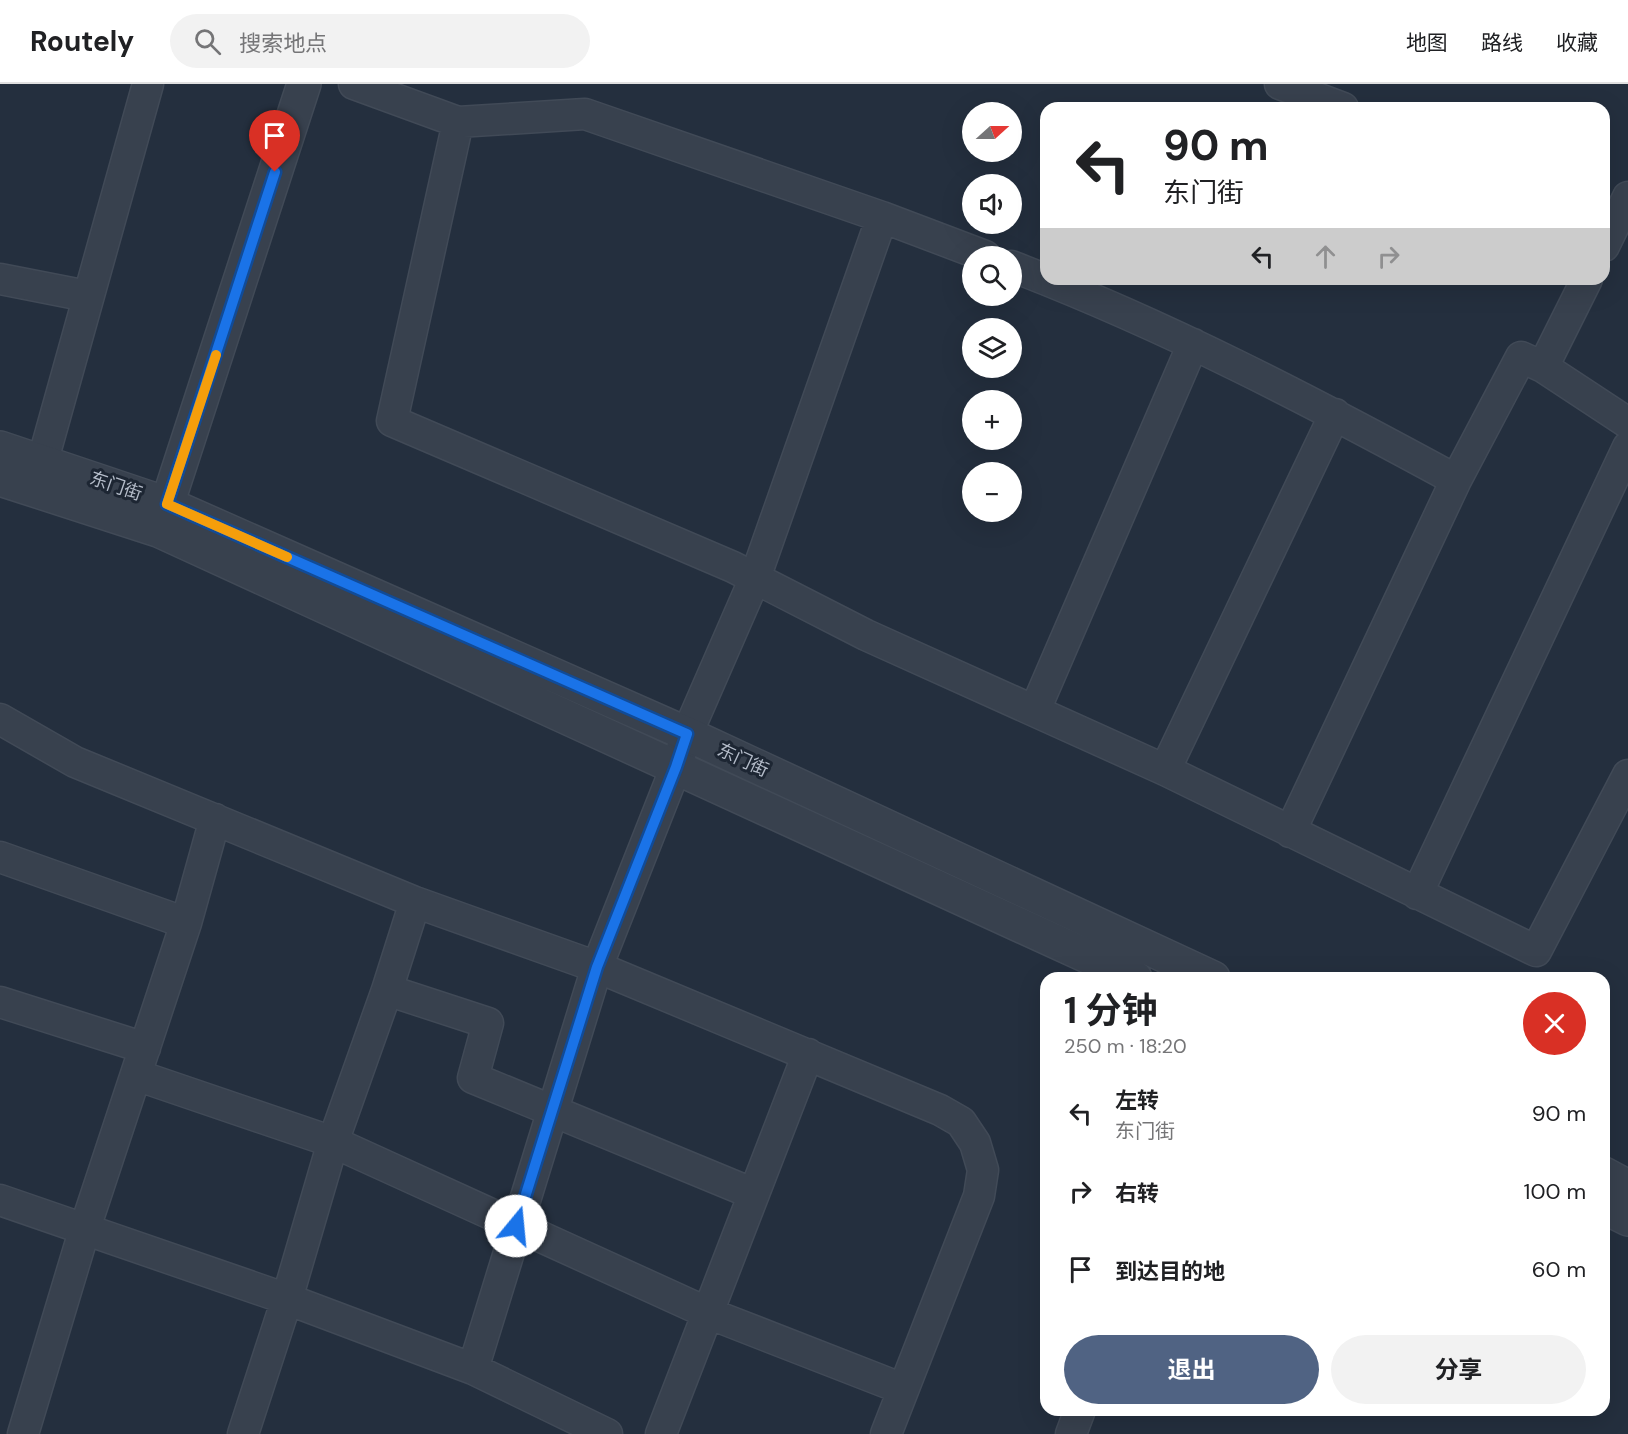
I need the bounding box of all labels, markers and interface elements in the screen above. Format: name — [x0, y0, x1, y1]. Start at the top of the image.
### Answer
search box — [170, 14, 590, 68]
text: Routely — [30, 23, 134, 60]
icon: search — [191, 25, 224, 58]
text: 搜索地点 — [239, 29, 327, 58]
text: 地图 — [1406, 29, 1448, 57]
text: 路线 — [1481, 29, 1523, 57]
text: 收藏 — [1556, 29, 1598, 57]
north arrow — [962, 102, 1022, 162]
map controls — [962, 102, 1022, 522]
pin — [249, 110, 300, 172]
text: 90 m — [1163, 118, 1269, 173]
icon: arrive — [258, 119, 291, 152]
icon: left — [1064, 126, 1142, 204]
button: sound — [962, 174, 1022, 234]
text: 东门街 — [1163, 175, 1244, 210]
icon: left — [1246, 240, 1279, 273]
icon: ahead — [1309, 240, 1342, 273]
icon: right — [1372, 240, 1405, 273]
button: search — [962, 246, 1022, 306]
button: layers — [962, 318, 1022, 378]
button: + — [962, 390, 1022, 450]
button: − — [962, 462, 1022, 522]
street label: 东门街 — [87, 466, 145, 506]
street label: 东门街 — [713, 738, 773, 782]
text: 1 分钟 — [1064, 987, 1158, 1034]
button: close — [1523, 992, 1586, 1055]
text: 250 m · 18:20 — [1064, 1033, 1187, 1059]
text: 左转 — [1115, 1086, 1159, 1115]
icon: left — [1064, 1097, 1097, 1130]
text: 90 m — [1532, 1099, 1586, 1128]
text: 东门街 — [1115, 1118, 1175, 1144]
icon: right — [1064, 1175, 1097, 1208]
text: 100 m — [1524, 1177, 1586, 1206]
text: 右转 — [1115, 1179, 1159, 1208]
position arrow — [484, 1194, 548, 1258]
icon: arrive — [1064, 1253, 1097, 1286]
text: 60 m — [1532, 1255, 1586, 1284]
text: 到达目的地 — [1115, 1257, 1225, 1286]
button: 退出 — [1064, 1335, 1319, 1404]
button: 分享 — [1331, 1335, 1586, 1404]

